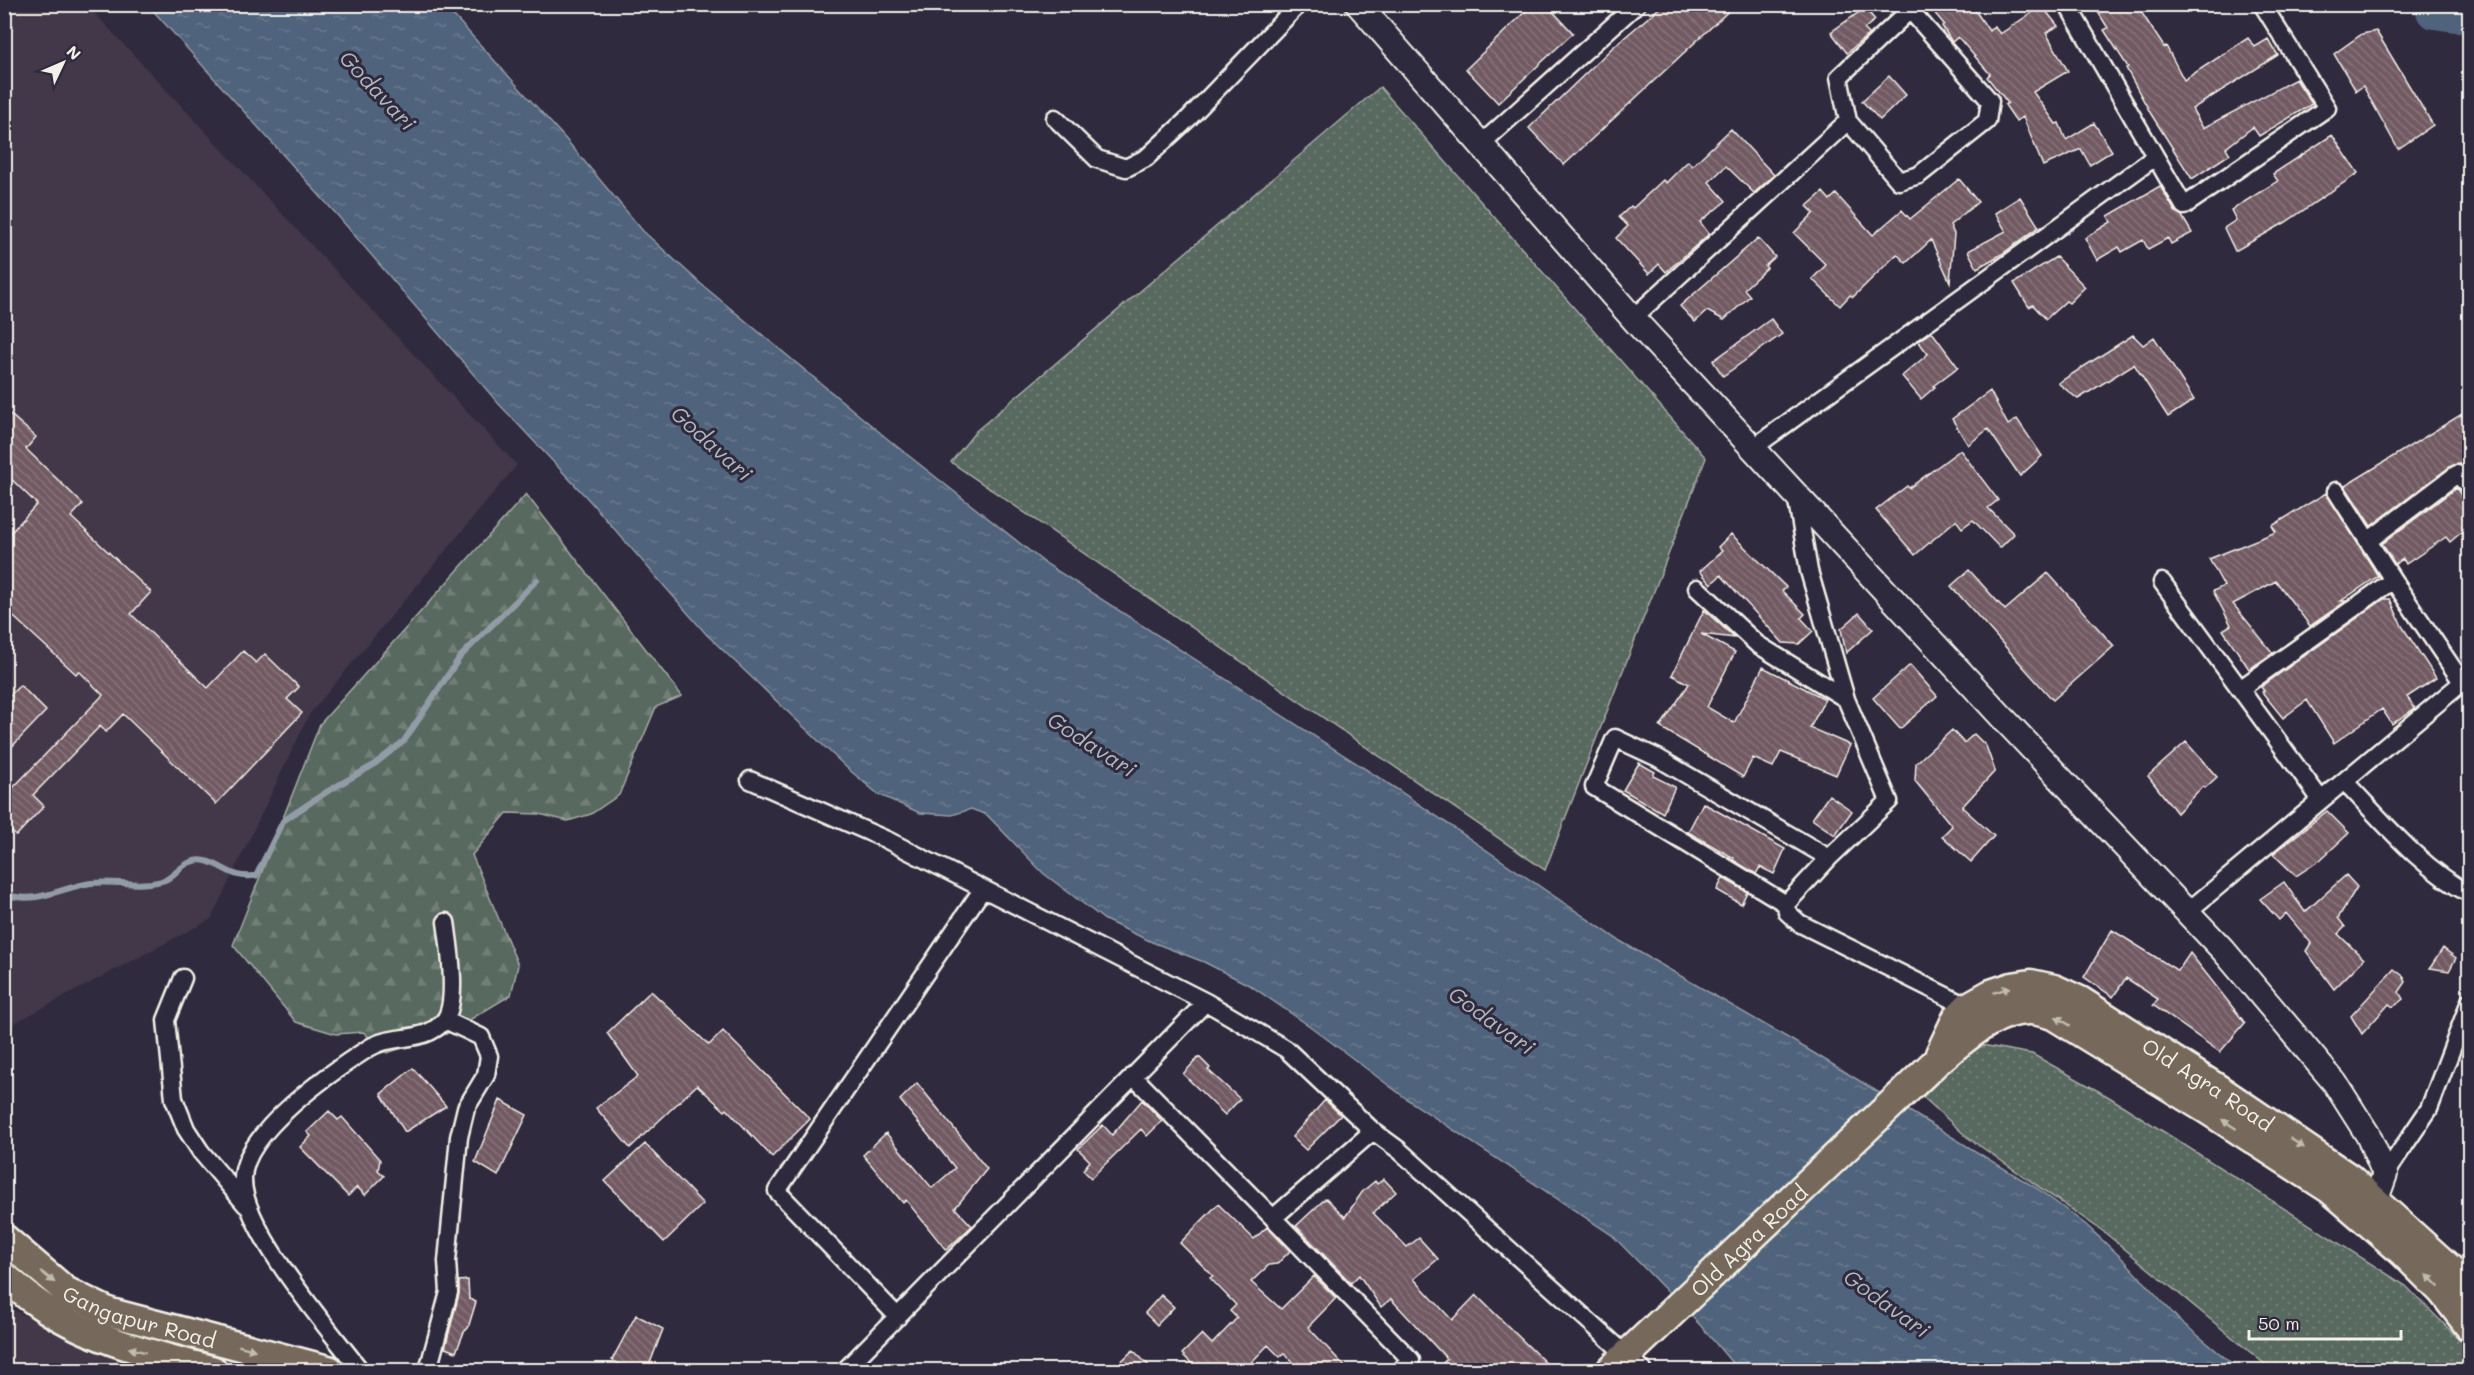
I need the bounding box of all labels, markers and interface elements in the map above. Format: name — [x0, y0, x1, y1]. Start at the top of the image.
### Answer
north arrow — [33, 33, 93, 93]
text: N — [62, 41, 86, 64]
water label: Godavari — [333, 43, 423, 137]
water label: Godavari — [665, 399, 759, 487]
water label: Godavari — [1042, 705, 1142, 784]
water label: Godavari — [1443, 979, 1541, 1061]
one-way arrow — [1993, 985, 2011, 995]
one-way arrow — [2055, 1016, 2071, 1027]
street label: Old Agra Road — [2138, 1031, 2279, 1137]
one-way arrow — [2222, 1118, 2238, 1130]
one-way arrow — [2289, 1137, 2305, 1149]
street label: Old Agra Road — [1684, 1178, 1812, 1302]
water label: Godavari — [1838, 1262, 1936, 1344]
one-way arrow — [41, 1270, 56, 1282]
one-way arrow — [2426, 1275, 2440, 1289]
street label: Gangapur Road — [59, 1278, 219, 1353]
scale bar — [2249, 1303, 2400, 1341]
text: 50 m — [2258, 1311, 2300, 1335]
one-way arrow — [238, 1344, 256, 1354]
one-way arrow — [128, 1345, 146, 1354]

